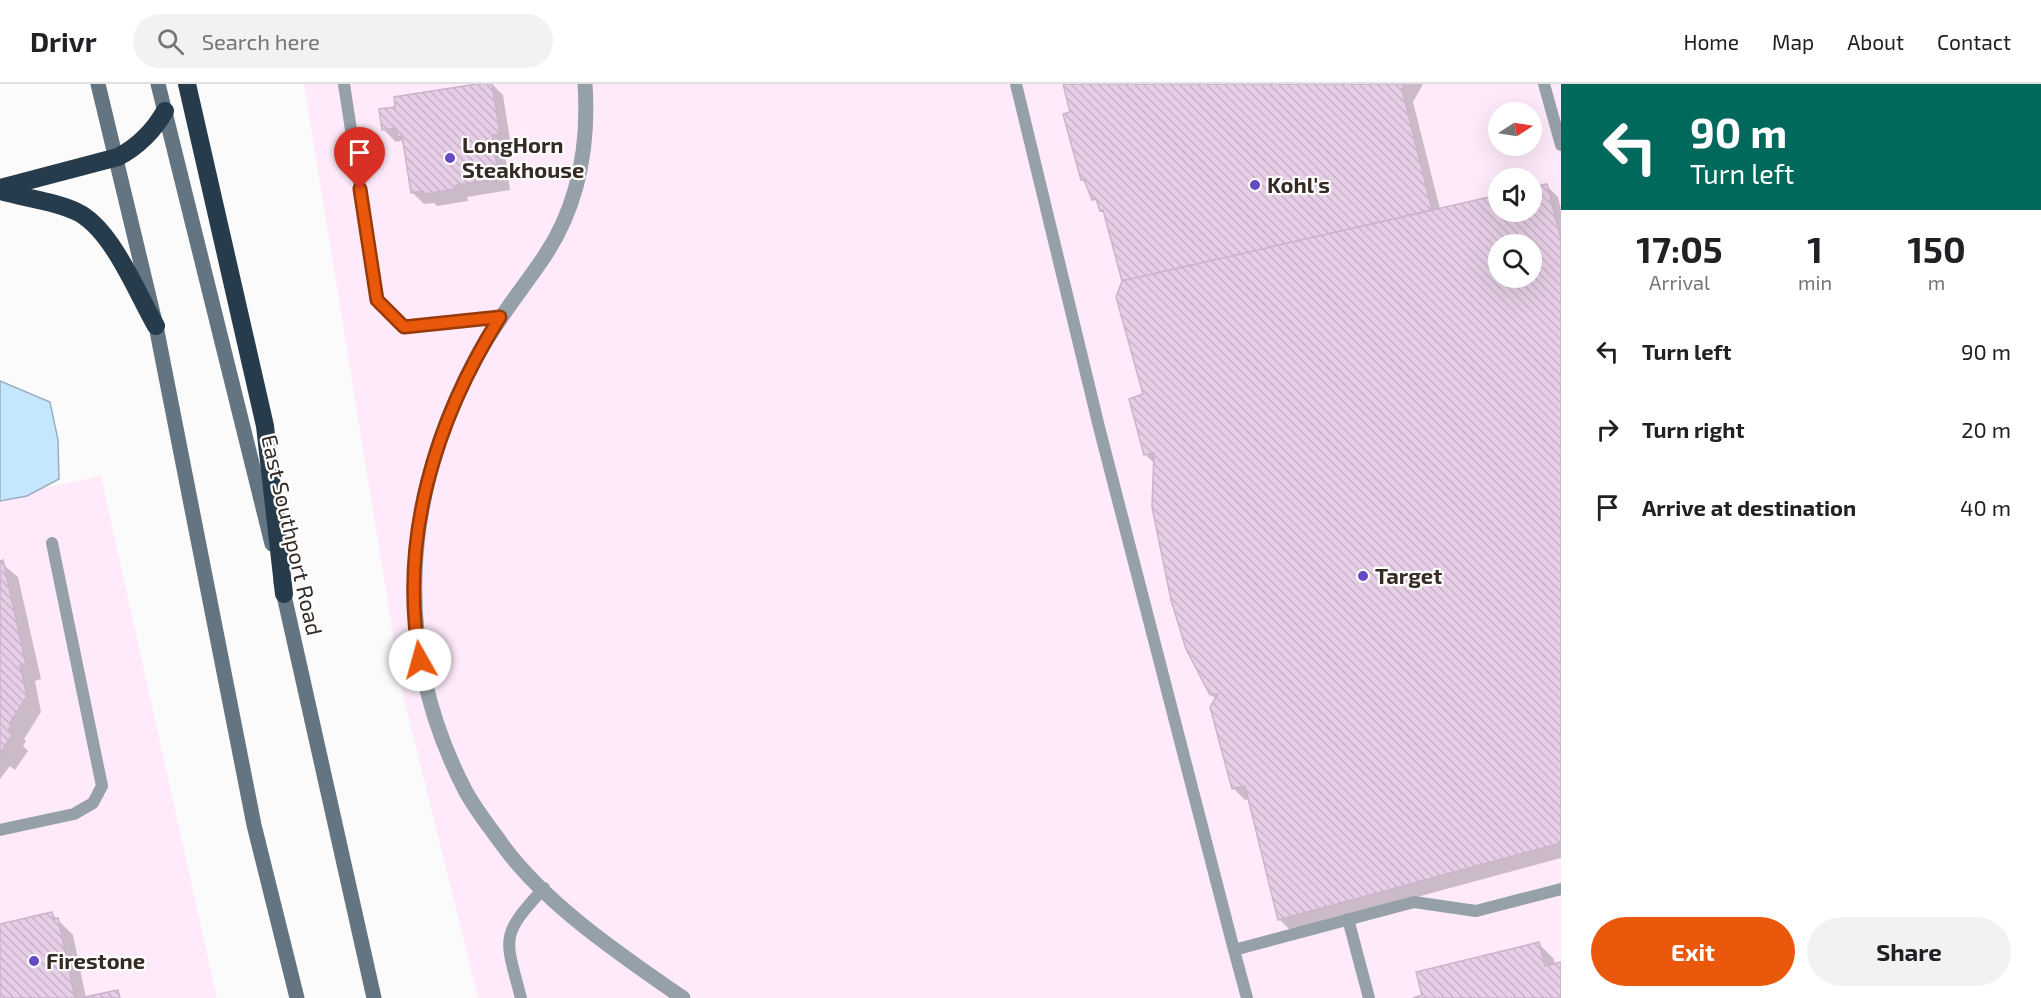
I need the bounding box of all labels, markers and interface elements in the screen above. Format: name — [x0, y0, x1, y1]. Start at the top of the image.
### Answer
search box — [133, 14, 553, 68]
text: Drivr — [30, 24, 97, 58]
icon: search — [154, 25, 187, 58]
text: Search here — [202, 28, 320, 54]
text: Home — [1683, 29, 1739, 54]
text: Map — [1772, 29, 1814, 54]
text: About — [1847, 29, 1904, 54]
text: Contact — [1937, 29, 2011, 54]
north arrow — [1488, 102, 1542, 156]
map controls — [1488, 102, 1542, 288]
text: 90 m — [1690, 106, 1787, 156]
icon: left — [1591, 108, 1669, 186]
pin — [334, 127, 385, 189]
place label: LongHorn Steakhouse — [462, 131, 584, 182]
icon: arrive — [343, 136, 376, 169]
marker: LongHorn Steakhouse — [443, 151, 457, 165]
text: Turn left — [1690, 157, 1794, 189]
button: sound — [1488, 168, 1542, 222]
place label: Kohl's — [1267, 171, 1330, 197]
marker: Kohl's — [1248, 178, 1262, 192]
text: 17:05 — [1636, 227, 1723, 270]
text: 1 — [1807, 227, 1823, 270]
text: 150 — [1908, 227, 1966, 270]
button: search — [1488, 234, 1542, 288]
text: Arrival — [1649, 270, 1710, 294]
text: min — [1798, 270, 1832, 294]
text: m — [1928, 270, 1945, 294]
icon: left — [1591, 335, 1624, 368]
text: Turn left — [1642, 338, 1731, 364]
text: 90 m — [1961, 338, 2011, 364]
icon: right — [1591, 413, 1624, 446]
text: Turn right — [1642, 416, 1744, 442]
text: 20 m — [1961, 416, 2011, 442]
street label: East Southport Road — [257, 432, 329, 638]
icon: arrive — [1591, 491, 1624, 524]
text: Arrive at destination — [1642, 494, 1856, 520]
text: 40 m — [1960, 494, 2011, 520]
place label: Target — [1375, 562, 1442, 588]
marker: Target — [1356, 569, 1370, 583]
position arrow — [388, 628, 452, 692]
button: Exit — [1591, 917, 1795, 986]
button: Share — [1807, 917, 2011, 986]
place label: Firestone — [46, 947, 145, 973]
marker: Firestone — [27, 954, 41, 968]

